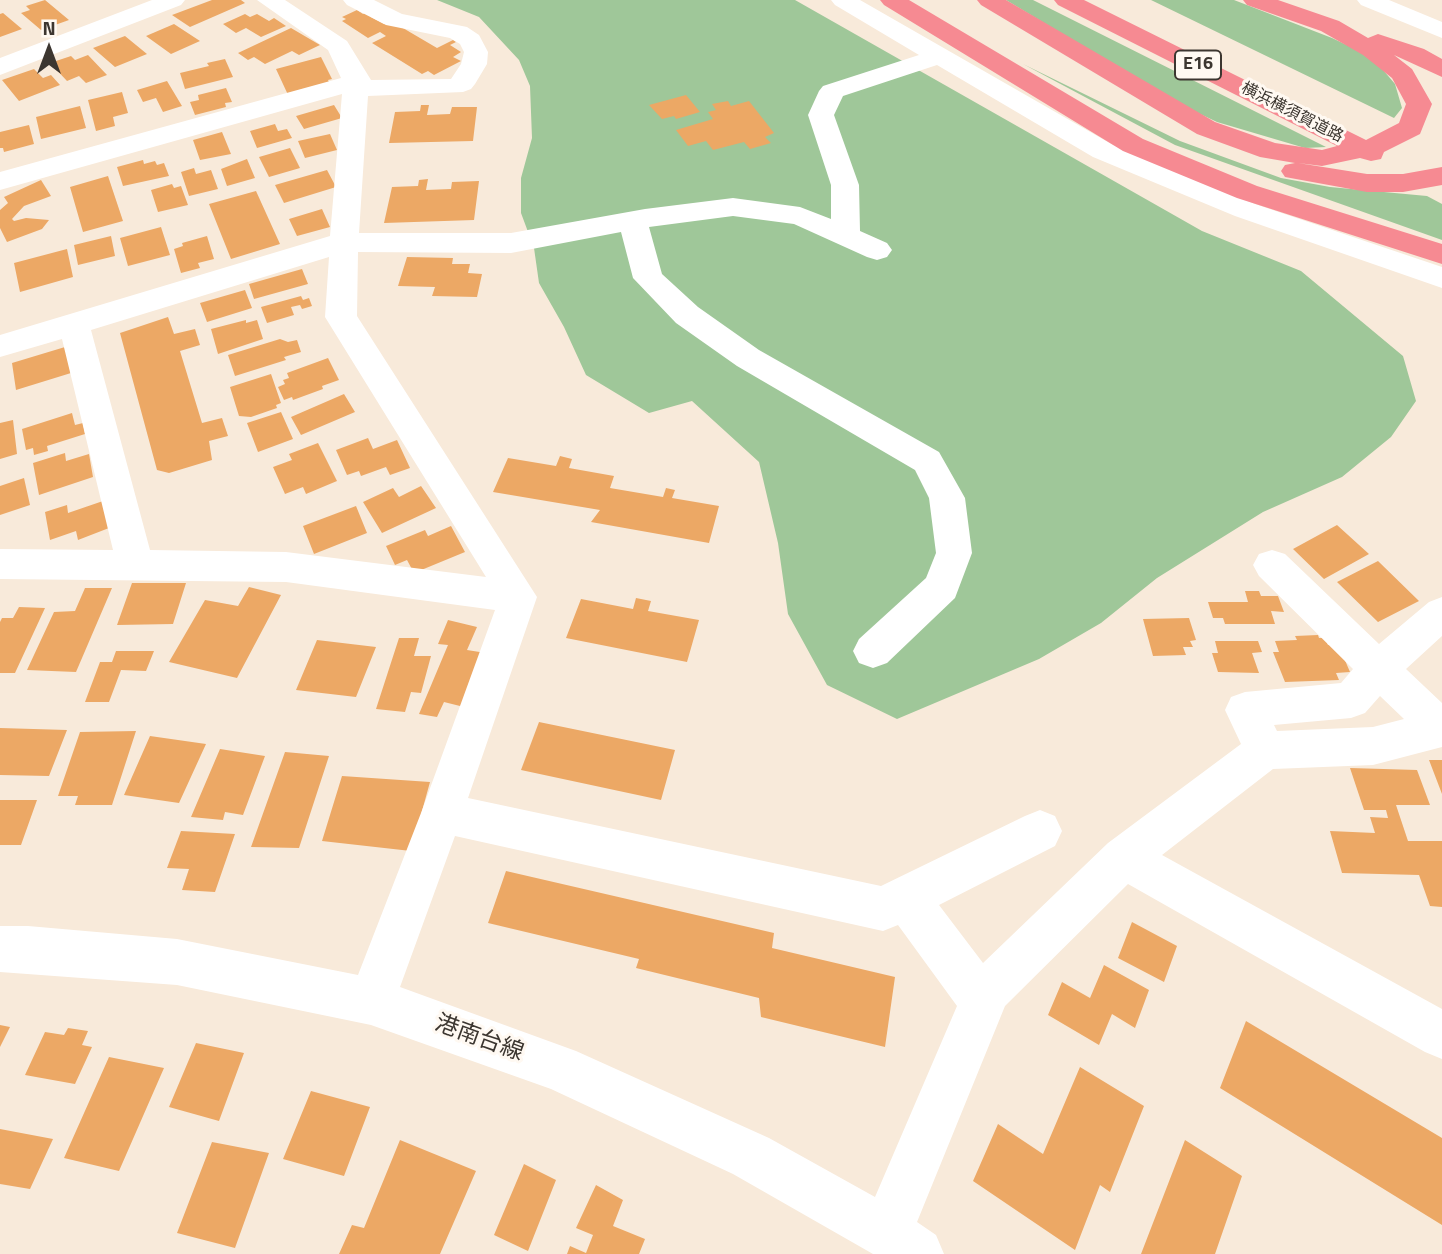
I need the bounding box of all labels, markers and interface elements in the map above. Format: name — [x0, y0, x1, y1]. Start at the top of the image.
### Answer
text: N — [42, 13, 56, 42]
north arrow — [14, 14, 84, 84]
road number: E16 — [1175, 51, 1221, 80]
street label: 横浜横須賀道路 — [1238, 79, 1346, 147]
street label: 港南台線 — [431, 1010, 527, 1068]

